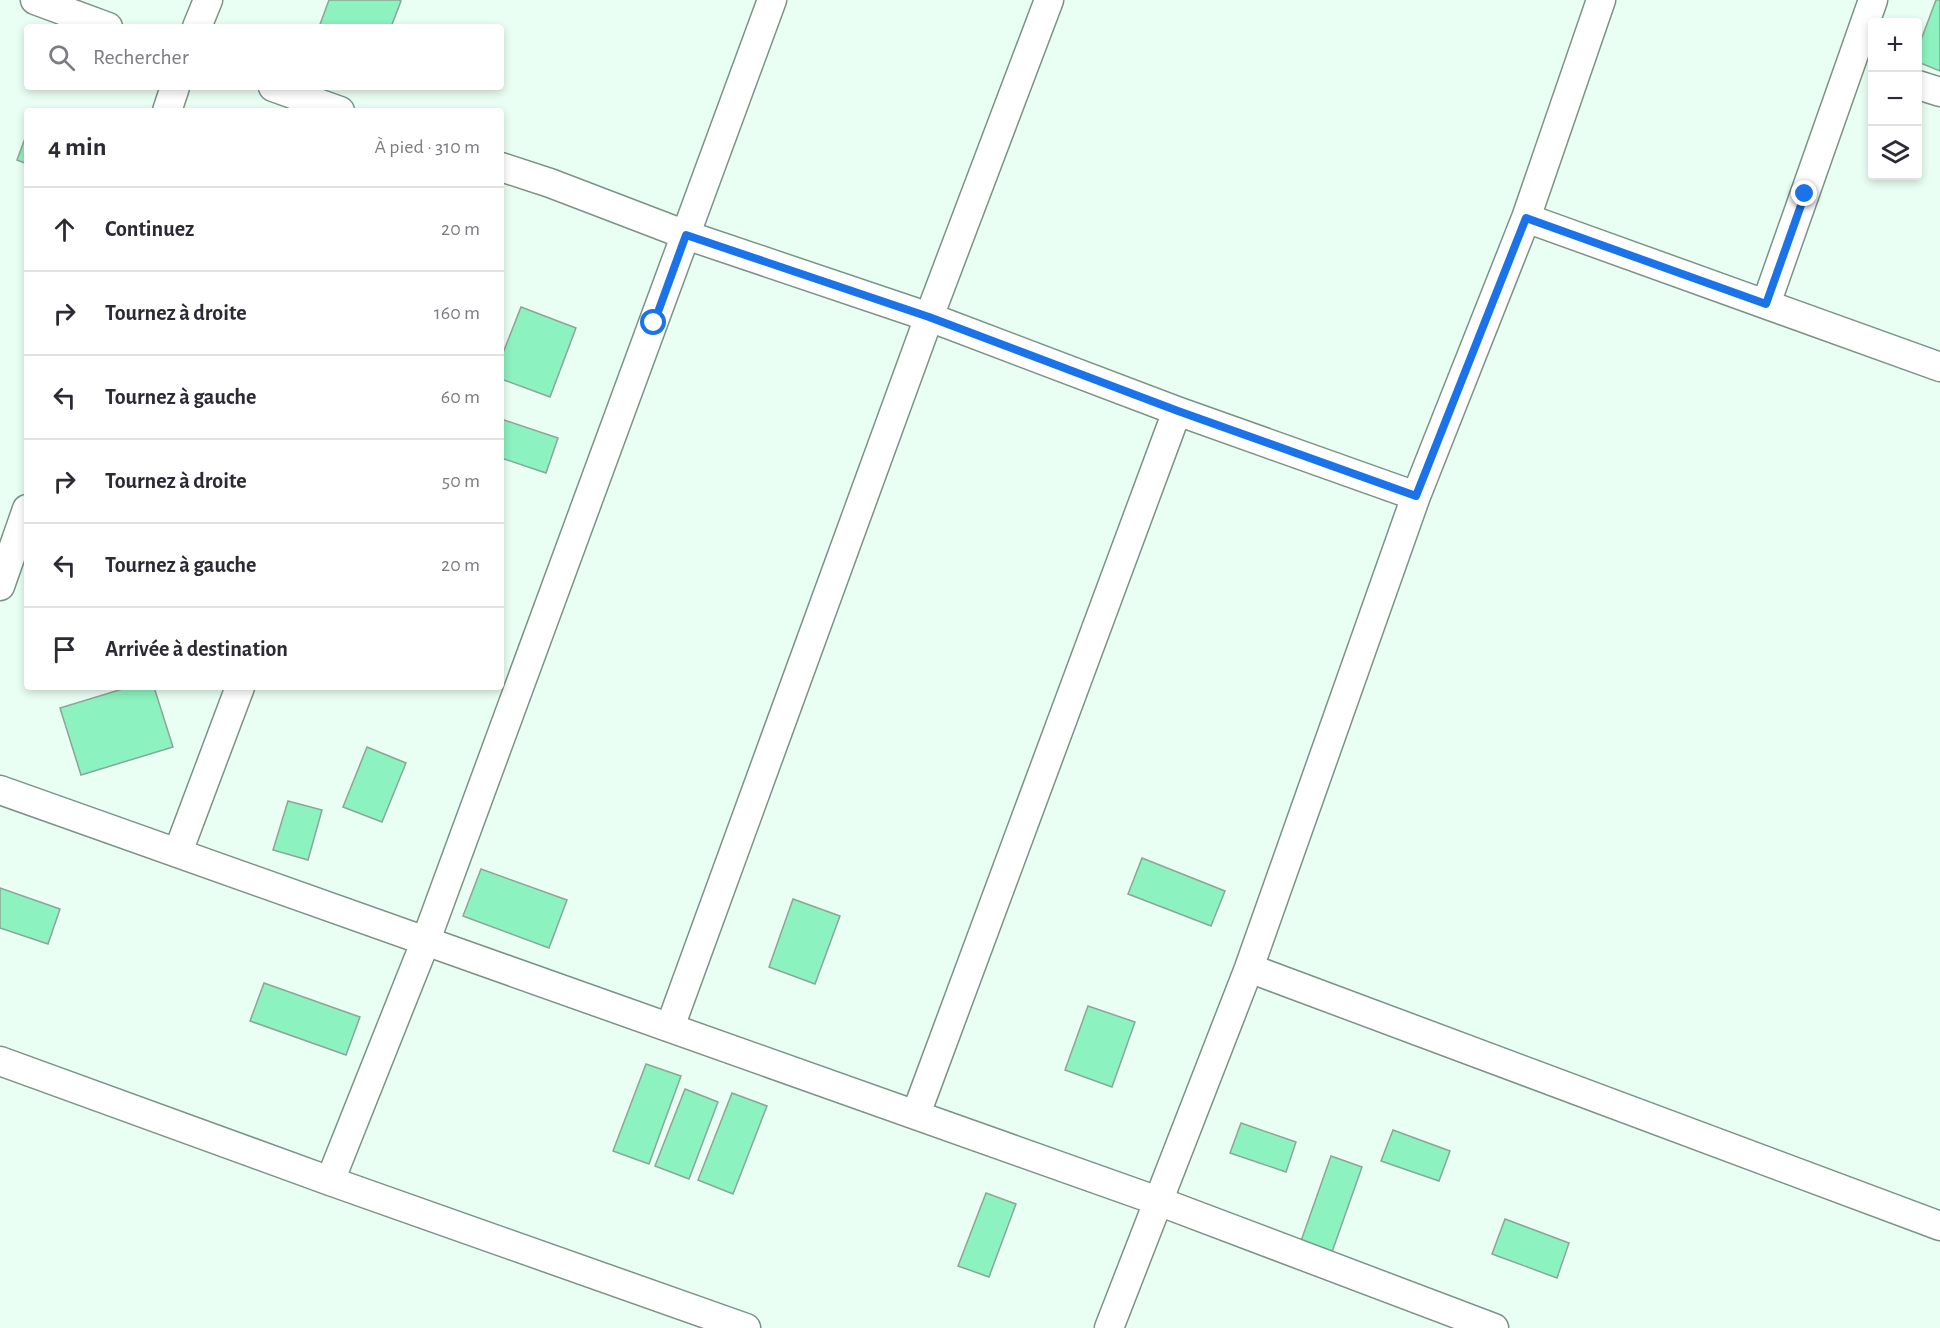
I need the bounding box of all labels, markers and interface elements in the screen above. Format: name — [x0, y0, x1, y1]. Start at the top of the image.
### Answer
map controls — [1868, 18, 1922, 180]
button: + — [1868, 18, 1922, 72]
search box — [24, 24, 504, 90]
icon: search — [45, 41, 78, 74]
text: Rechercher — [93, 46, 189, 68]
button: − — [1868, 72, 1922, 126]
button: layers — [1868, 126, 1922, 180]
text: 4 min — [48, 134, 107, 160]
text: À pied · 310 m — [374, 137, 480, 157]
route end — [1791, 180, 1817, 206]
icon: ahead — [48, 213, 81, 246]
text: Continuez — [105, 218, 194, 240]
text: 20 m — [441, 219, 480, 239]
icon: right — [48, 297, 81, 330]
text: Tournez à droite — [105, 302, 247, 324]
text: 160 m — [434, 303, 480, 323]
route start — [640, 309, 666, 335]
icon: left — [48, 381, 81, 414]
text: Tournez à gauche — [105, 386, 256, 408]
text: 60 m — [441, 387, 480, 407]
icon: right — [48, 465, 81, 498]
text: Tournez à droite — [105, 470, 247, 492]
text: 50 m — [442, 471, 480, 491]
icon: left — [48, 549, 81, 582]
text: Tournez à gauche — [105, 554, 256, 576]
text: 20 m — [441, 555, 480, 575]
icon: arrive — [48, 633, 81, 666]
text: Arrivée à destination — [105, 638, 288, 660]

